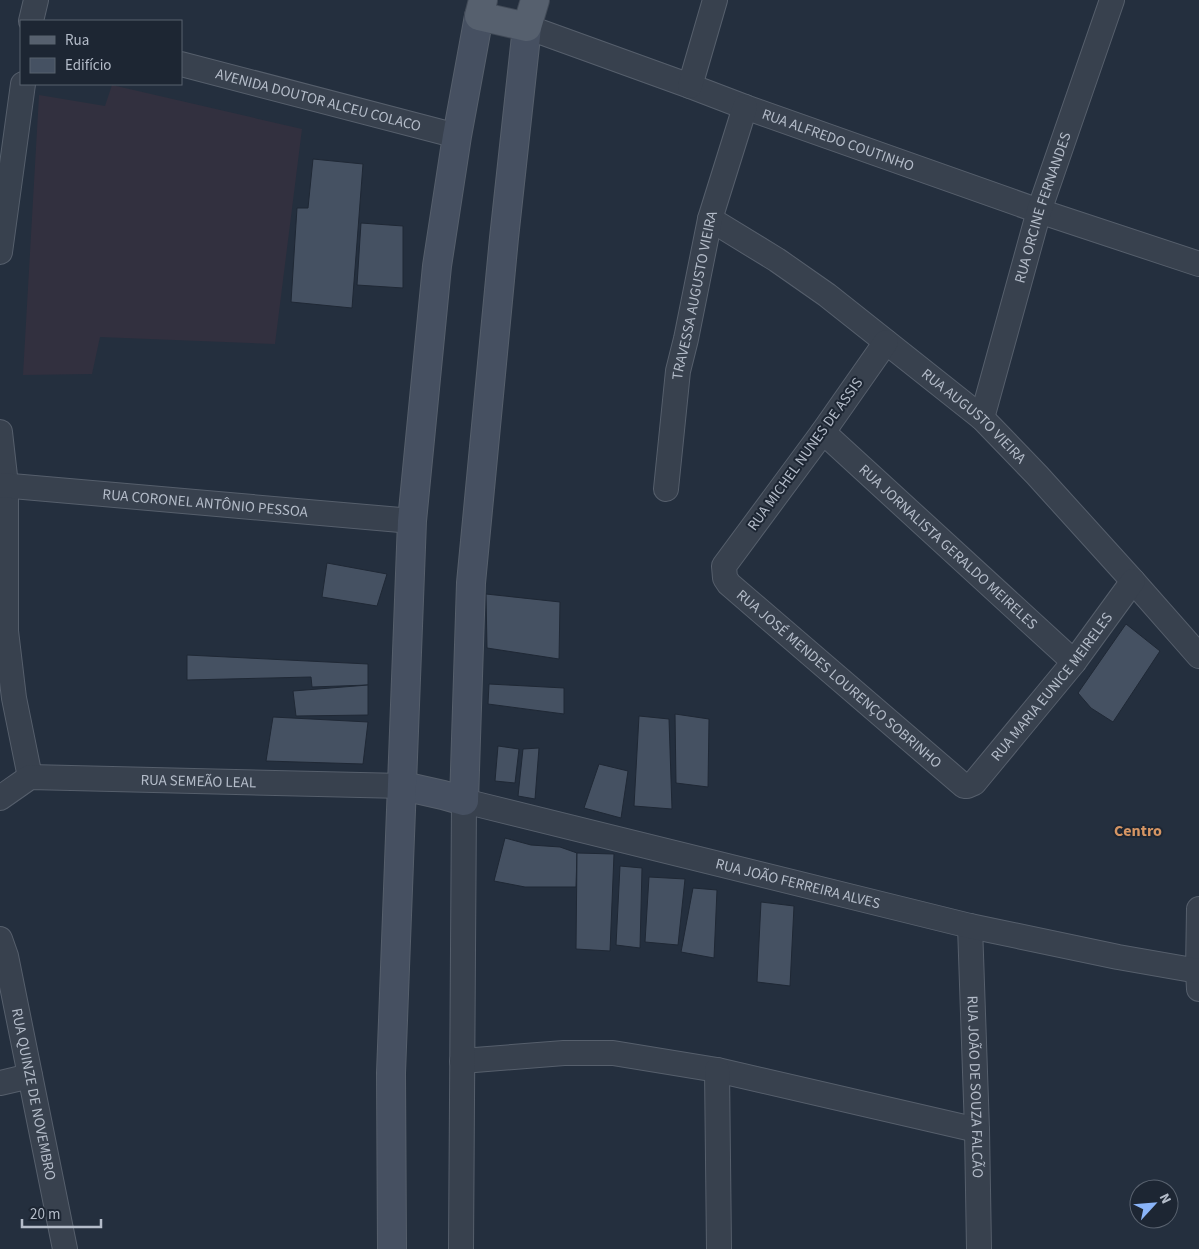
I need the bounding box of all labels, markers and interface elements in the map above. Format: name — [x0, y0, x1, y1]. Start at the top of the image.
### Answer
legend — [20, 20, 182, 85]
text: Rua — [65, 30, 89, 51]
text: Edifício — [65, 55, 112, 76]
street label: AVENIDA DOUTOR ALCEU COLACO — [213, 63, 423, 137]
street label: RUA ALFREDO COUTINHO — [759, 104, 917, 177]
street label: RUA ORCINE FERNANDES — [1010, 129, 1077, 286]
street label: TRAVESSA AUGUSTO VIEIRA — [667, 207, 723, 381]
street label: RUA AUGUSTO VIEIRA — [917, 364, 1031, 469]
street label: RUA MICHEL NUNES DE ASSIS — [743, 373, 868, 535]
street label: RUA JORNALISTA GERALDO MEIRELES — [854, 460, 1042, 635]
street label: RUA CORONEL ANTÔNIO PESSOA — [102, 484, 310, 523]
street label: RUA JOSÉ MENDES LOURENÇO SOBRINHO — [732, 585, 946, 773]
street label: RUA MARIA EUNICE MEIRELES — [986, 608, 1118, 766]
street label: RUA SEMEÃO LEAL — [140, 770, 256, 793]
district label: Centro — [1114, 820, 1162, 842]
street label: RUA JOÃO FERREIRA ALVES — [713, 854, 882, 914]
street label: RUA JOÃO DE SOUZA FALCÃO — [961, 995, 988, 1178]
street label: RUA QUINZE DE NOVEMBRO — [6, 1006, 61, 1182]
north arrow — [1129, 1179, 1179, 1229]
text: N — [1154, 1190, 1176, 1207]
scale bar — [22, 1196, 101, 1228]
text: 20 m — [30, 1204, 60, 1225]

